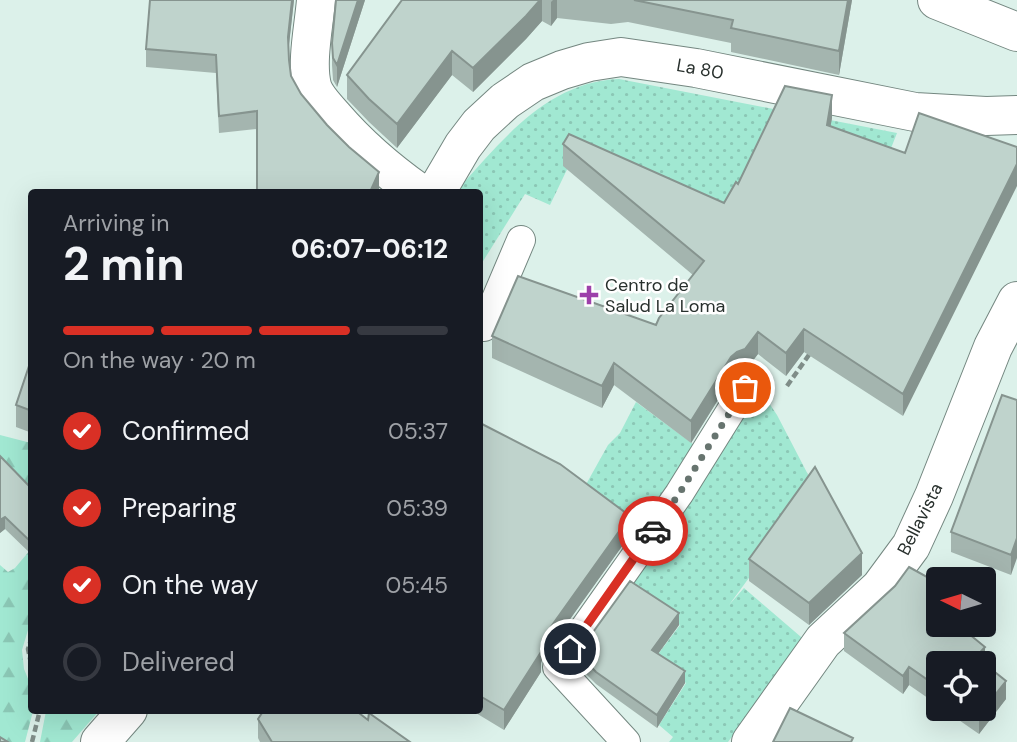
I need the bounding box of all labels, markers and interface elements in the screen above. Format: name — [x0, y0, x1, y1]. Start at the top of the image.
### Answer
street label: La 80 — [675, 53, 725, 85]
text: Arriving in — [63, 208, 169, 238]
text: 06:07–06:12 — [291, 232, 448, 266]
text: 2 min — [63, 234, 185, 294]
place label: Centro de Salud La Loma — [605, 273, 725, 318]
marker: Centro de Salud La Loma — [579, 285, 599, 305]
text: On the way · 20 m — [63, 345, 256, 375]
pin — [715, 358, 775, 418]
icon: bag — [726, 369, 764, 407]
icon: check — [63, 412, 101, 450]
text: Confirmed — [122, 414, 249, 448]
text: 05:37 — [388, 416, 448, 446]
street label: Bellavista — [892, 479, 948, 559]
icon: check — [63, 489, 101, 527]
text: Preparing — [122, 491, 237, 525]
text: 05:39 — [386, 493, 448, 523]
courier — [618, 496, 688, 566]
icon: car — [634, 512, 672, 550]
icon: check — [63, 566, 101, 604]
north arrow — [926, 567, 996, 637]
map controls — [926, 567, 996, 721]
text: On the way — [122, 568, 258, 602]
text: 05:45 — [386, 570, 448, 600]
pin — [540, 619, 600, 679]
icon: home — [551, 630, 589, 668]
text: Delivered — [122, 645, 235, 679]
button: locate — [926, 651, 996, 721]

